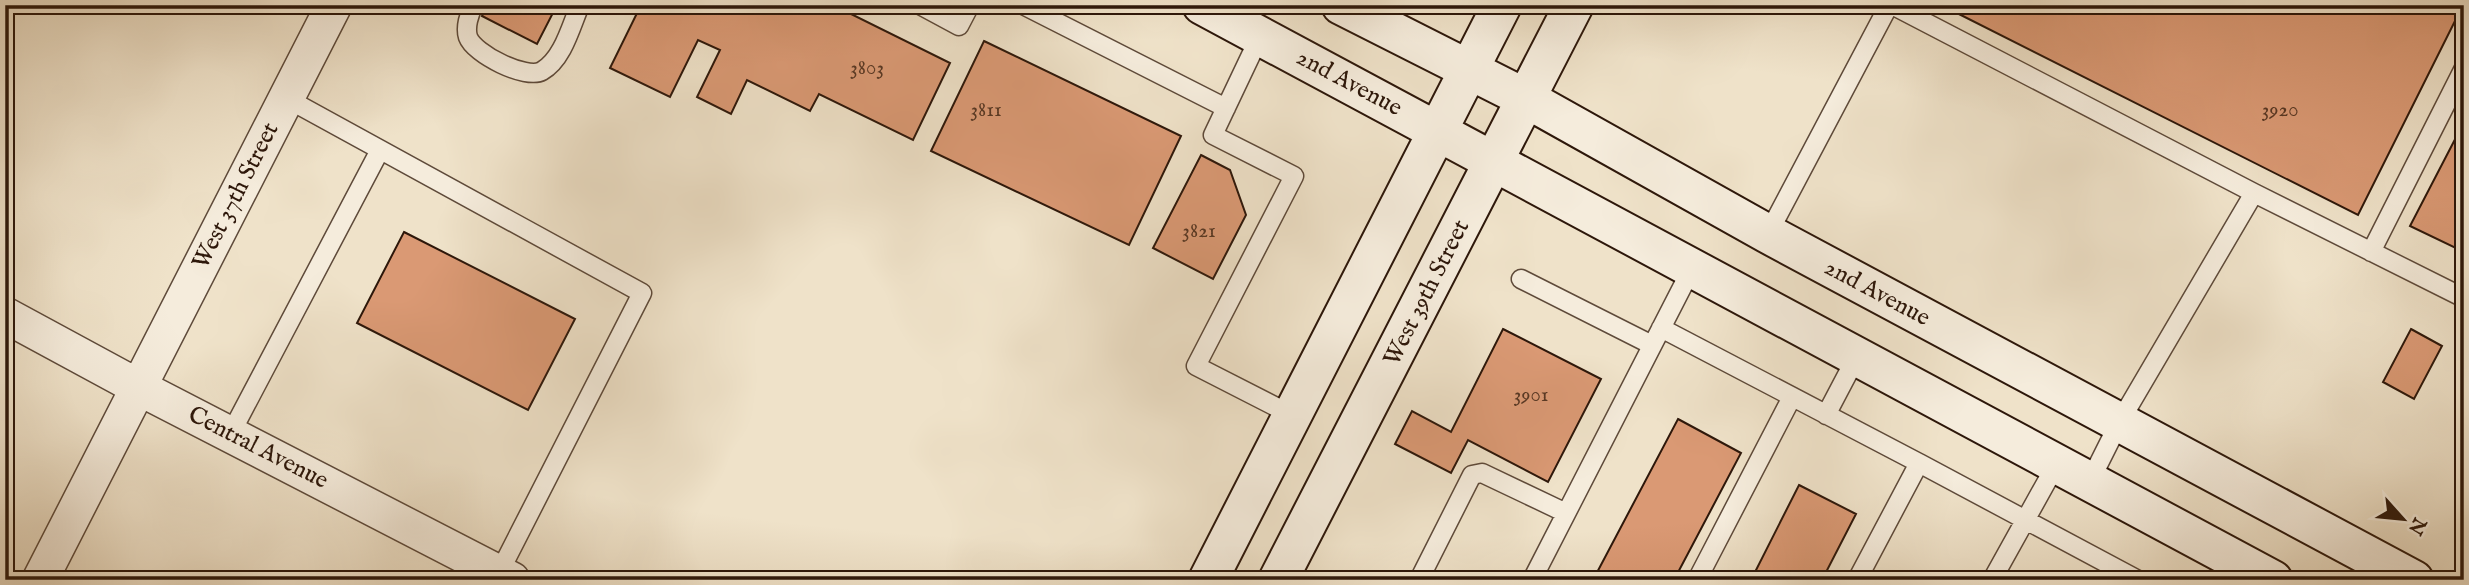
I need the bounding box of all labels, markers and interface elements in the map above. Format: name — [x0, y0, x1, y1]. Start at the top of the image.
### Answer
street label: 2nd Avenue — [1291, 42, 1407, 124]
house number: 3803 — [850, 55, 884, 82]
house number: 3811 — [970, 97, 1002, 124]
house number: 3920 — [2261, 97, 2299, 124]
street label: West 37th Street — [186, 117, 286, 275]
street label: West 39th Street — [1377, 215, 1477, 371]
house number: 3821 — [1182, 218, 1216, 245]
street label: 2nd Avenue — [1819, 252, 1935, 334]
house number: 3901 — [1513, 382, 1549, 409]
street label: Central Avenue — [183, 399, 333, 497]
north arrow — [2368, 484, 2438, 554]
text: N — [2402, 512, 2431, 539]

